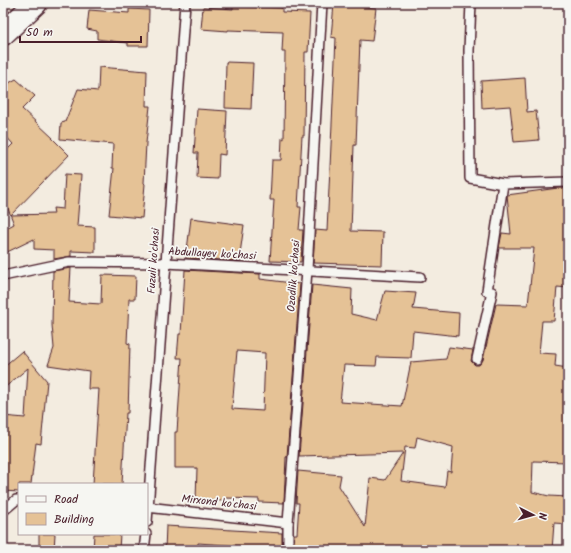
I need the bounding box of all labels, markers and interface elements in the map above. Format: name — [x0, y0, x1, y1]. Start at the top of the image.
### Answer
scale bar — [20, 18, 141, 44]
text: 50 m — [26, 23, 53, 42]
street label: Fuzuli ko'chasi — [143, 227, 165, 294]
street label: Ozodlik ko'chasi — [283, 239, 306, 313]
street label: Abdullayev ko'chasi — [168, 243, 257, 265]
legend — [18, 483, 148, 535]
text: Road — [54, 490, 79, 509]
street label: Mirxond ko'chasi — [181, 490, 258, 516]
north arrow — [513, 495, 553, 535]
text: Building — [54, 510, 94, 529]
text: N — [533, 512, 551, 520]

